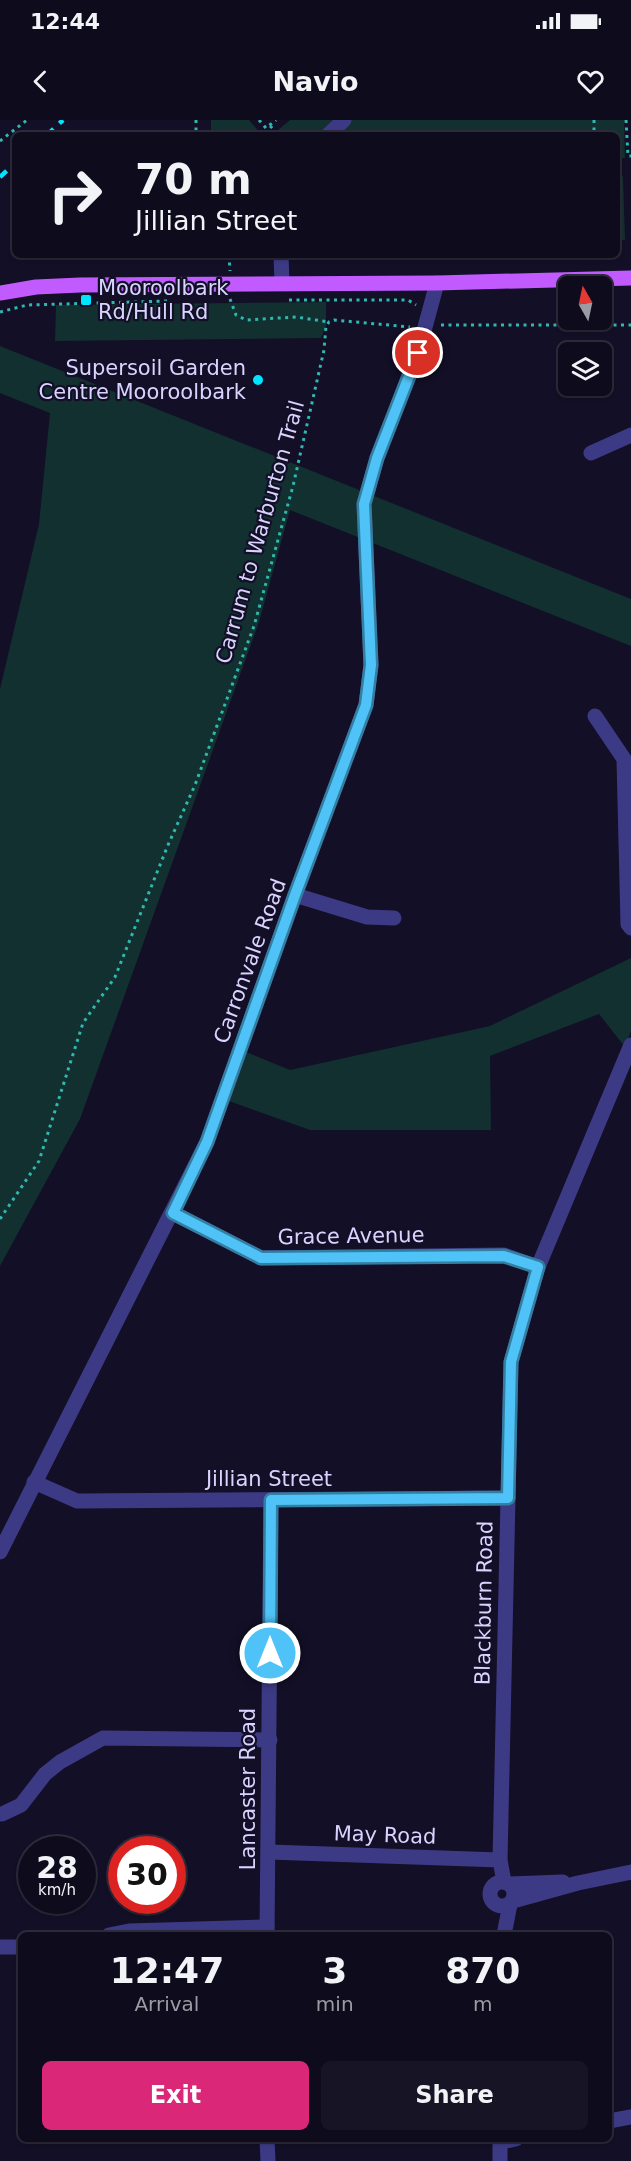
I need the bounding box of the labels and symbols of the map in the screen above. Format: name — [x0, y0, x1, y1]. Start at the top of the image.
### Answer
place label: Mooroolbark Rd/Hull Rd — [98, 276, 229, 324]
north arrow — [558, 276, 612, 330]
marker: Mooroolbark Rd/Hull Rd — [79, 293, 93, 307]
pin — [392, 327, 443, 378]
place label: Supersoil Garden Centre Mooroolbark — [39, 356, 247, 404]
marker: Supersoil Garden Centre Mooroolbark — [251, 373, 265, 387]
street label: Carrum to Warburton Trail — [211, 398, 309, 666]
street label: Carronvale Road — [209, 875, 291, 1047]
street label: Grace Avenue — [277, 1223, 425, 1249]
street label: Jillian Street — [204, 1467, 332, 1491]
street label: Blackburn Road — [471, 1521, 497, 1685]
position arrow — [238, 1621, 302, 1685]
street label: Lancaster Road — [236, 1708, 260, 1870]
street label: May Road — [333, 1821, 437, 1849]
speed limit sign: 30 — [108, 1836, 186, 1914]

